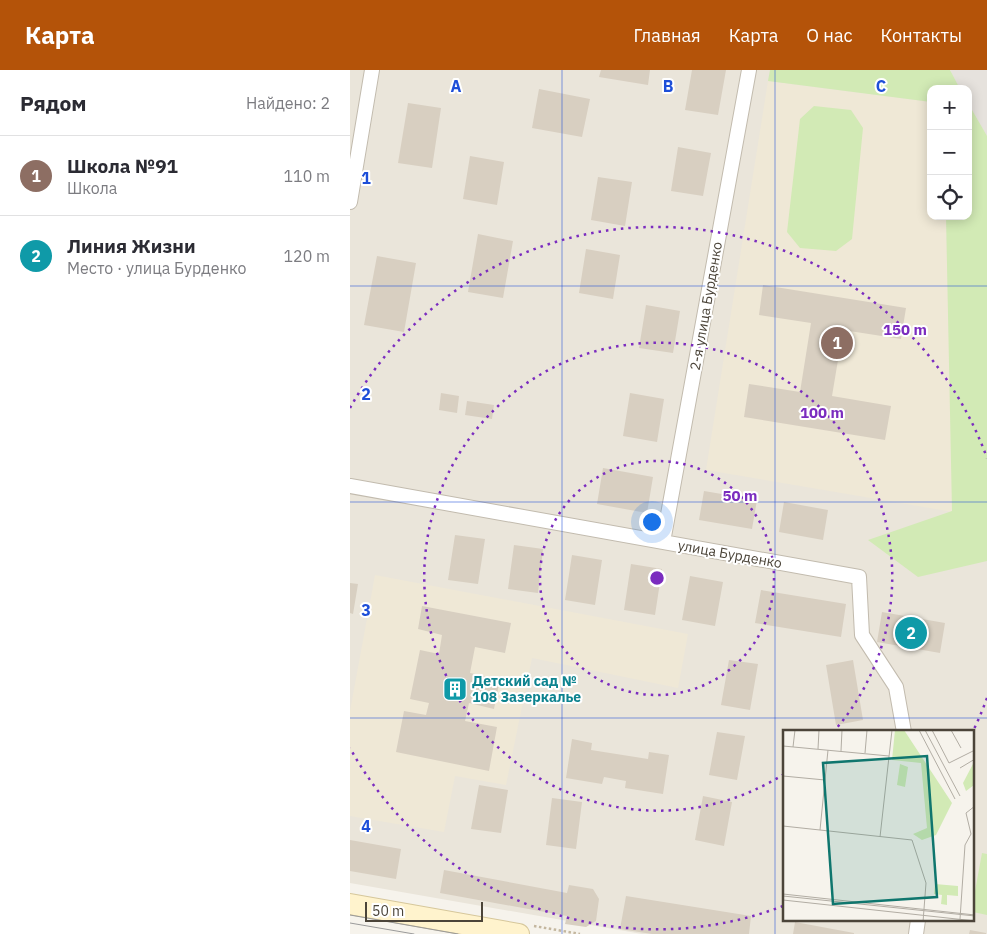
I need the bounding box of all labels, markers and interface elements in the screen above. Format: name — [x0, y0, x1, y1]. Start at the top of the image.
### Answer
text: Карта — [25, 19, 95, 51]
text: Главная — [633, 24, 701, 47]
text: Карта — [729, 24, 778, 47]
text: О нас — [806, 24, 853, 47]
text: Контакты — [881, 24, 962, 47]
text: A — [451, 76, 462, 96]
text: B — [663, 76, 674, 96]
text: C — [876, 76, 886, 96]
map controls — [927, 85, 972, 220]
button: + — [927, 85, 972, 130]
text: Рядом — [20, 89, 87, 117]
text: Найдено: 2 — [246, 93, 330, 113]
button: − — [927, 130, 972, 175]
text: Школа №91 — [67, 154, 178, 178]
text: 1 — [31, 166, 41, 186]
text: 110 m — [283, 166, 330, 186]
text: 1 — [361, 168, 371, 188]
button: locate — [927, 175, 972, 220]
text: Школа — [67, 178, 117, 198]
text: Линия Жизни — [67, 234, 196, 258]
street label: 2-я улица Бурденко — [686, 240, 726, 372]
text: 2 — [31, 246, 41, 266]
text: 120 m — [283, 246, 330, 266]
text: Место · улица Бурденко — [67, 258, 247, 278]
text: 150 m — [883, 320, 927, 339]
pin: 1 — [821, 324, 853, 362]
text: 2 — [361, 384, 371, 404]
text: 100 m — [800, 403, 844, 422]
text: 50 m — [723, 486, 757, 505]
your location — [639, 509, 665, 535]
street label: улица Бурденко — [676, 536, 784, 572]
centre of rings — [648, 569, 666, 587]
text: 3 — [361, 600, 371, 620]
pin: 2 — [895, 614, 927, 652]
place label: Детский сад № 108 Зазеркалье — [472, 672, 581, 706]
building icon: Детский сад № 108 Зазеркалье — [442, 676, 468, 702]
inset map — [783, 730, 974, 922]
text: 4 — [361, 816, 371, 836]
scale bar — [365, 899, 482, 922]
text: 50 m — [372, 902, 404, 920]

